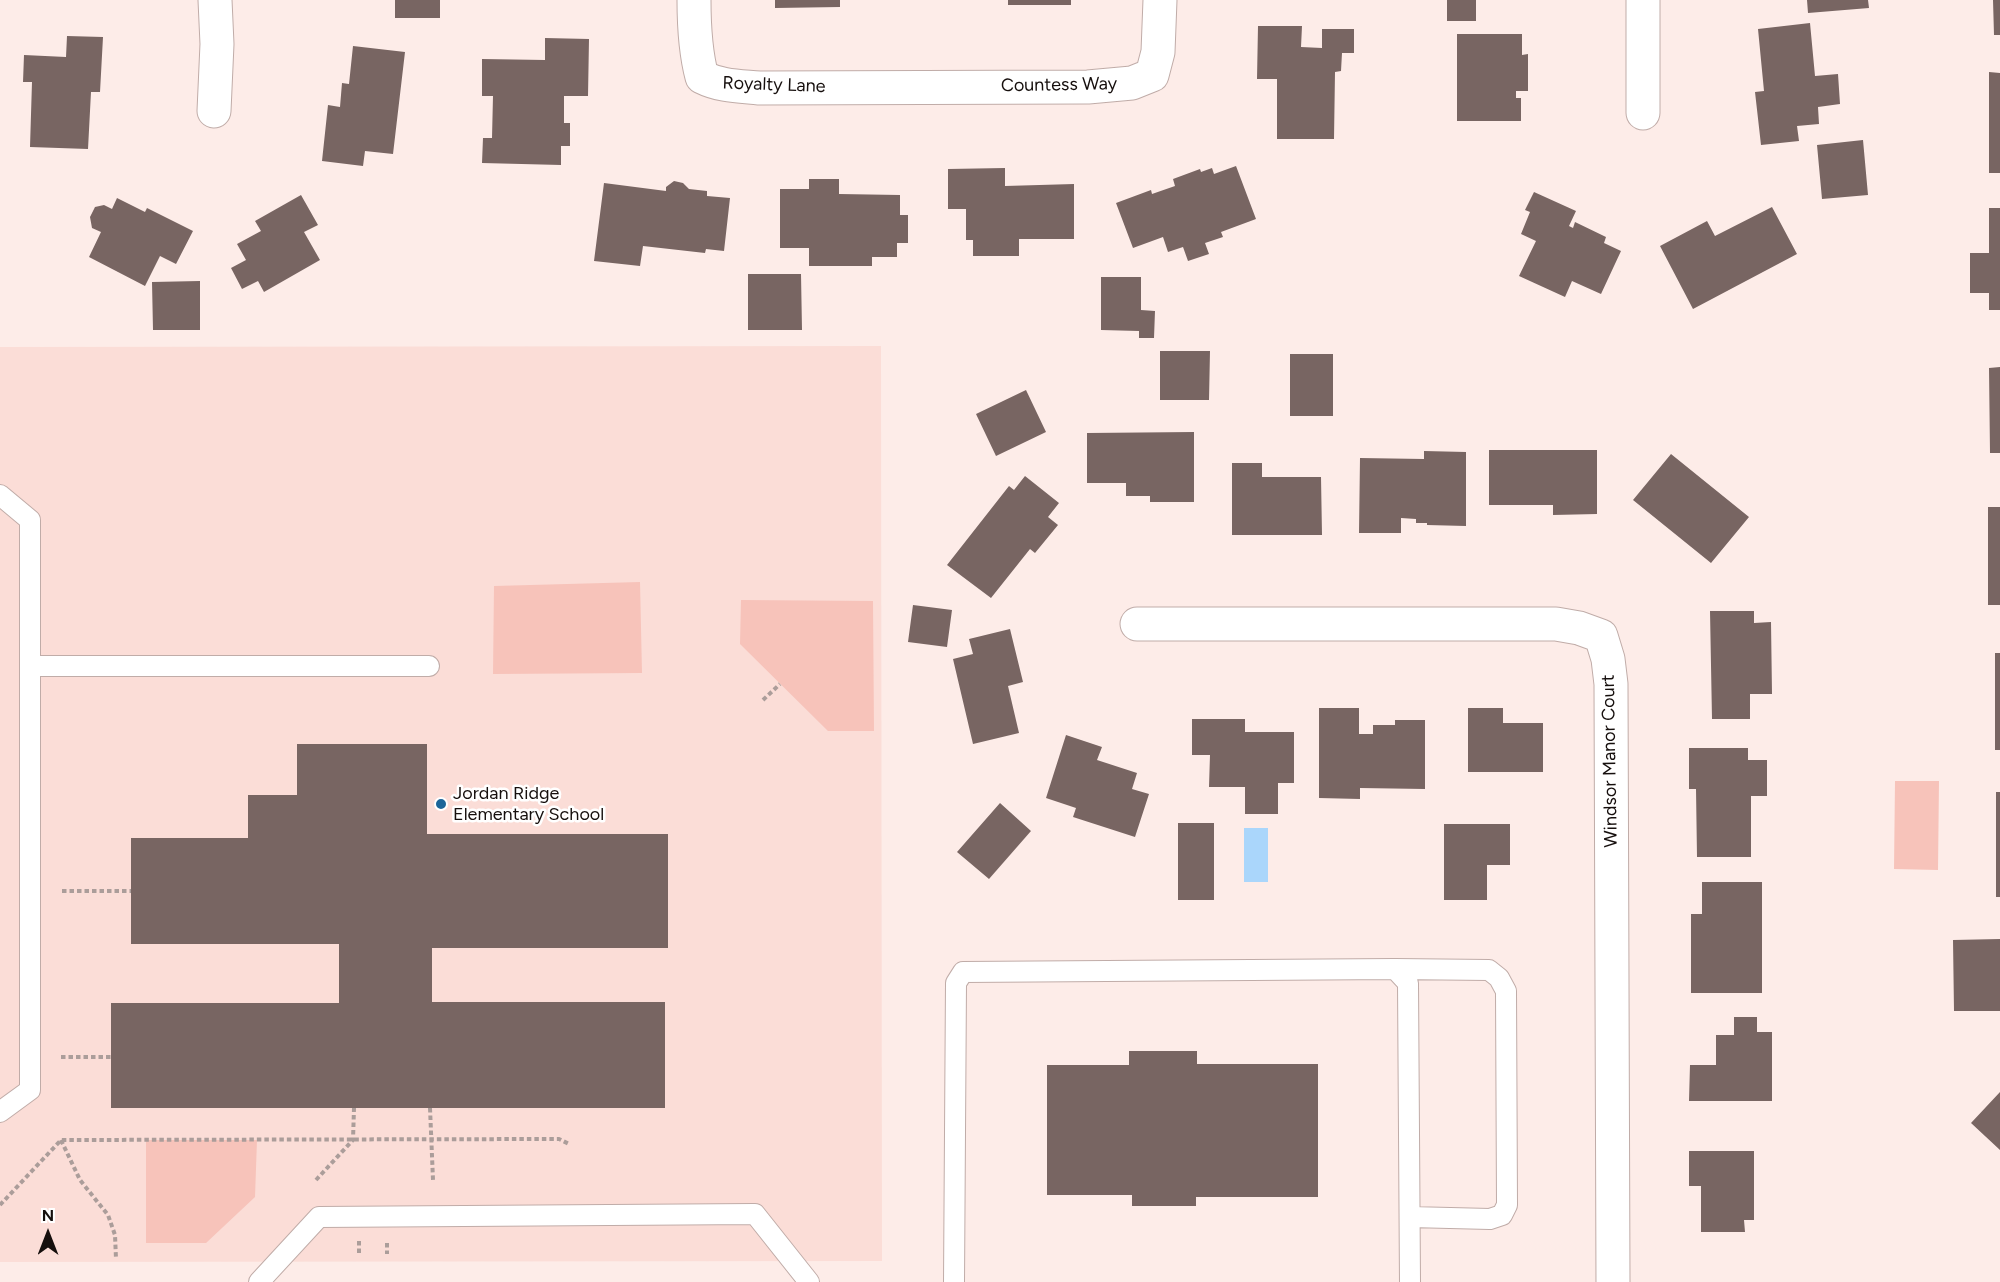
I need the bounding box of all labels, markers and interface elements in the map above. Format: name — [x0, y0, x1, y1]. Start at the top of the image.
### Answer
street label: Royalty Lane — [722, 72, 826, 98]
street label: Countess Way — [1001, 73, 1117, 97]
street label: Windsor Manor Court — [1598, 674, 1622, 848]
place label: Jordan Ridge Elementary School — [453, 783, 604, 826]
marker: Jordan Ridge Elementary School — [434, 797, 448, 811]
north arrow — [18, 1204, 78, 1264]
text: N — [42, 1206, 54, 1225]

